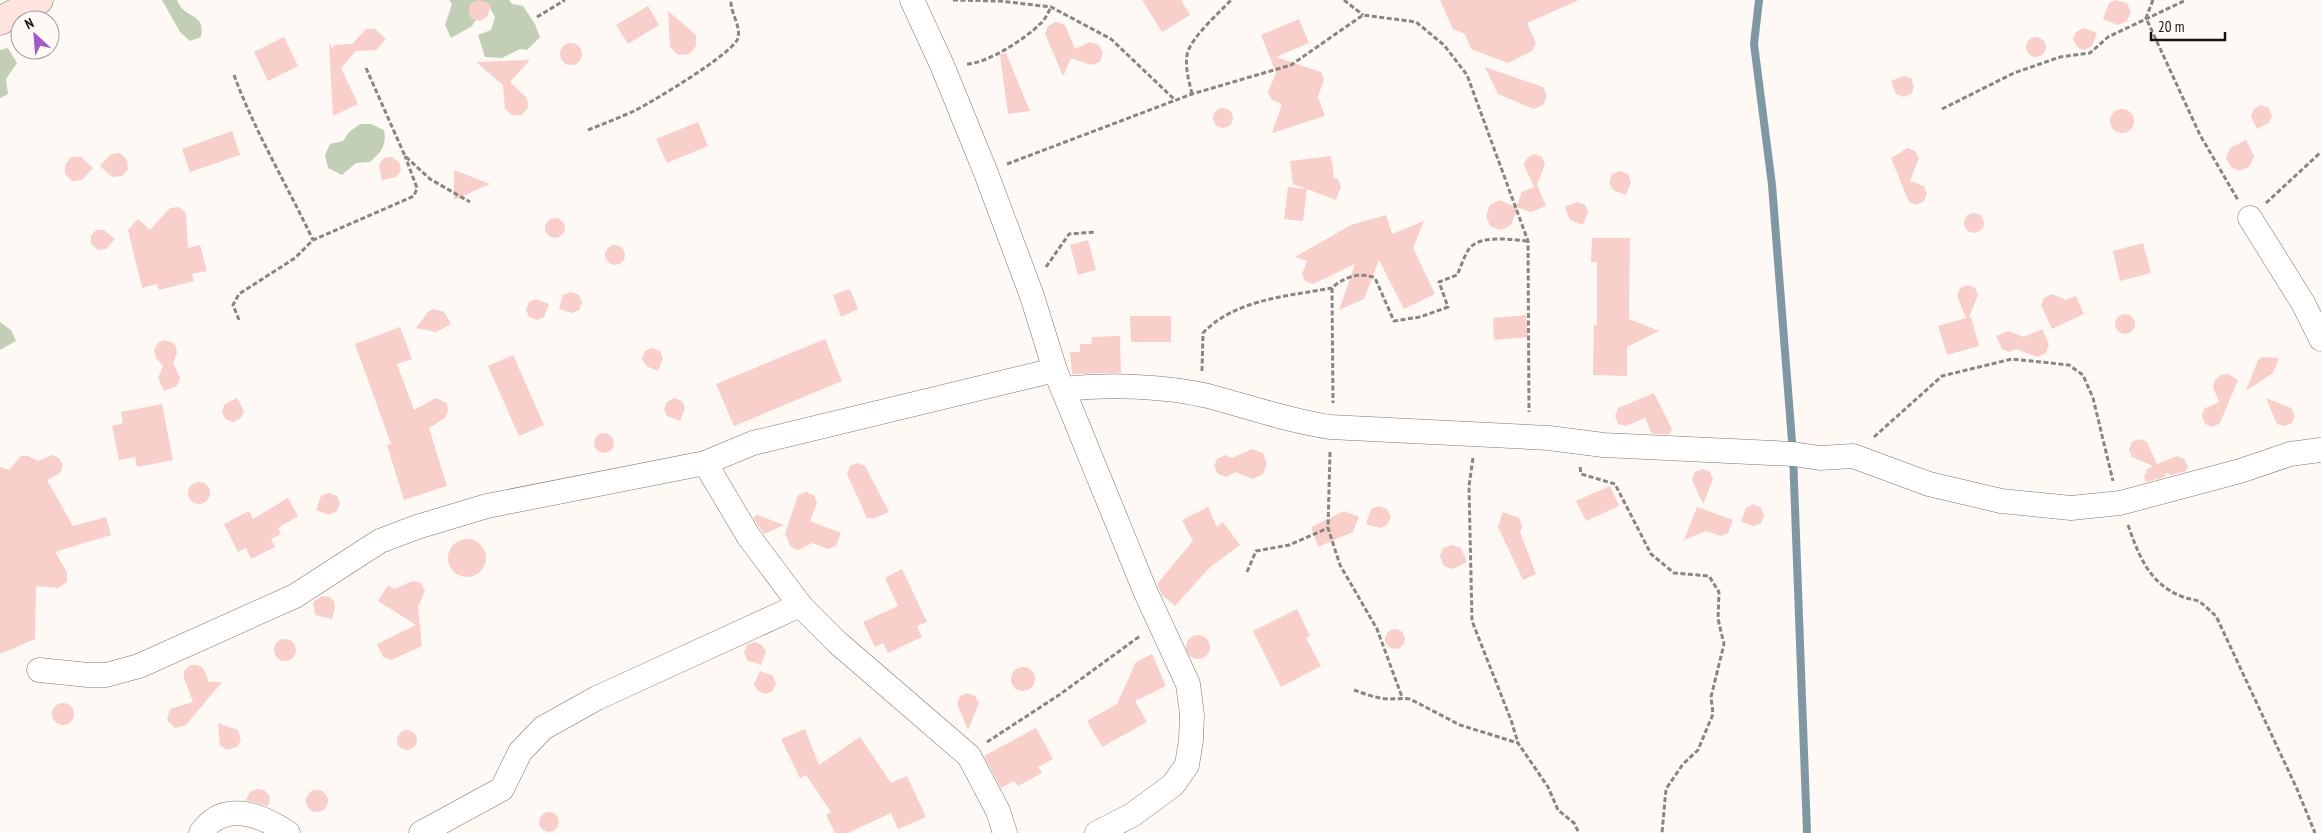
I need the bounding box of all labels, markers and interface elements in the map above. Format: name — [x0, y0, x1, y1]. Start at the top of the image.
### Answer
north arrow — [10, 10, 60, 60]
scale bar — [2151, 10, 2225, 42]
text: N — [22, 14, 37, 33]
text: 20 m — [2158, 17, 2184, 36]

